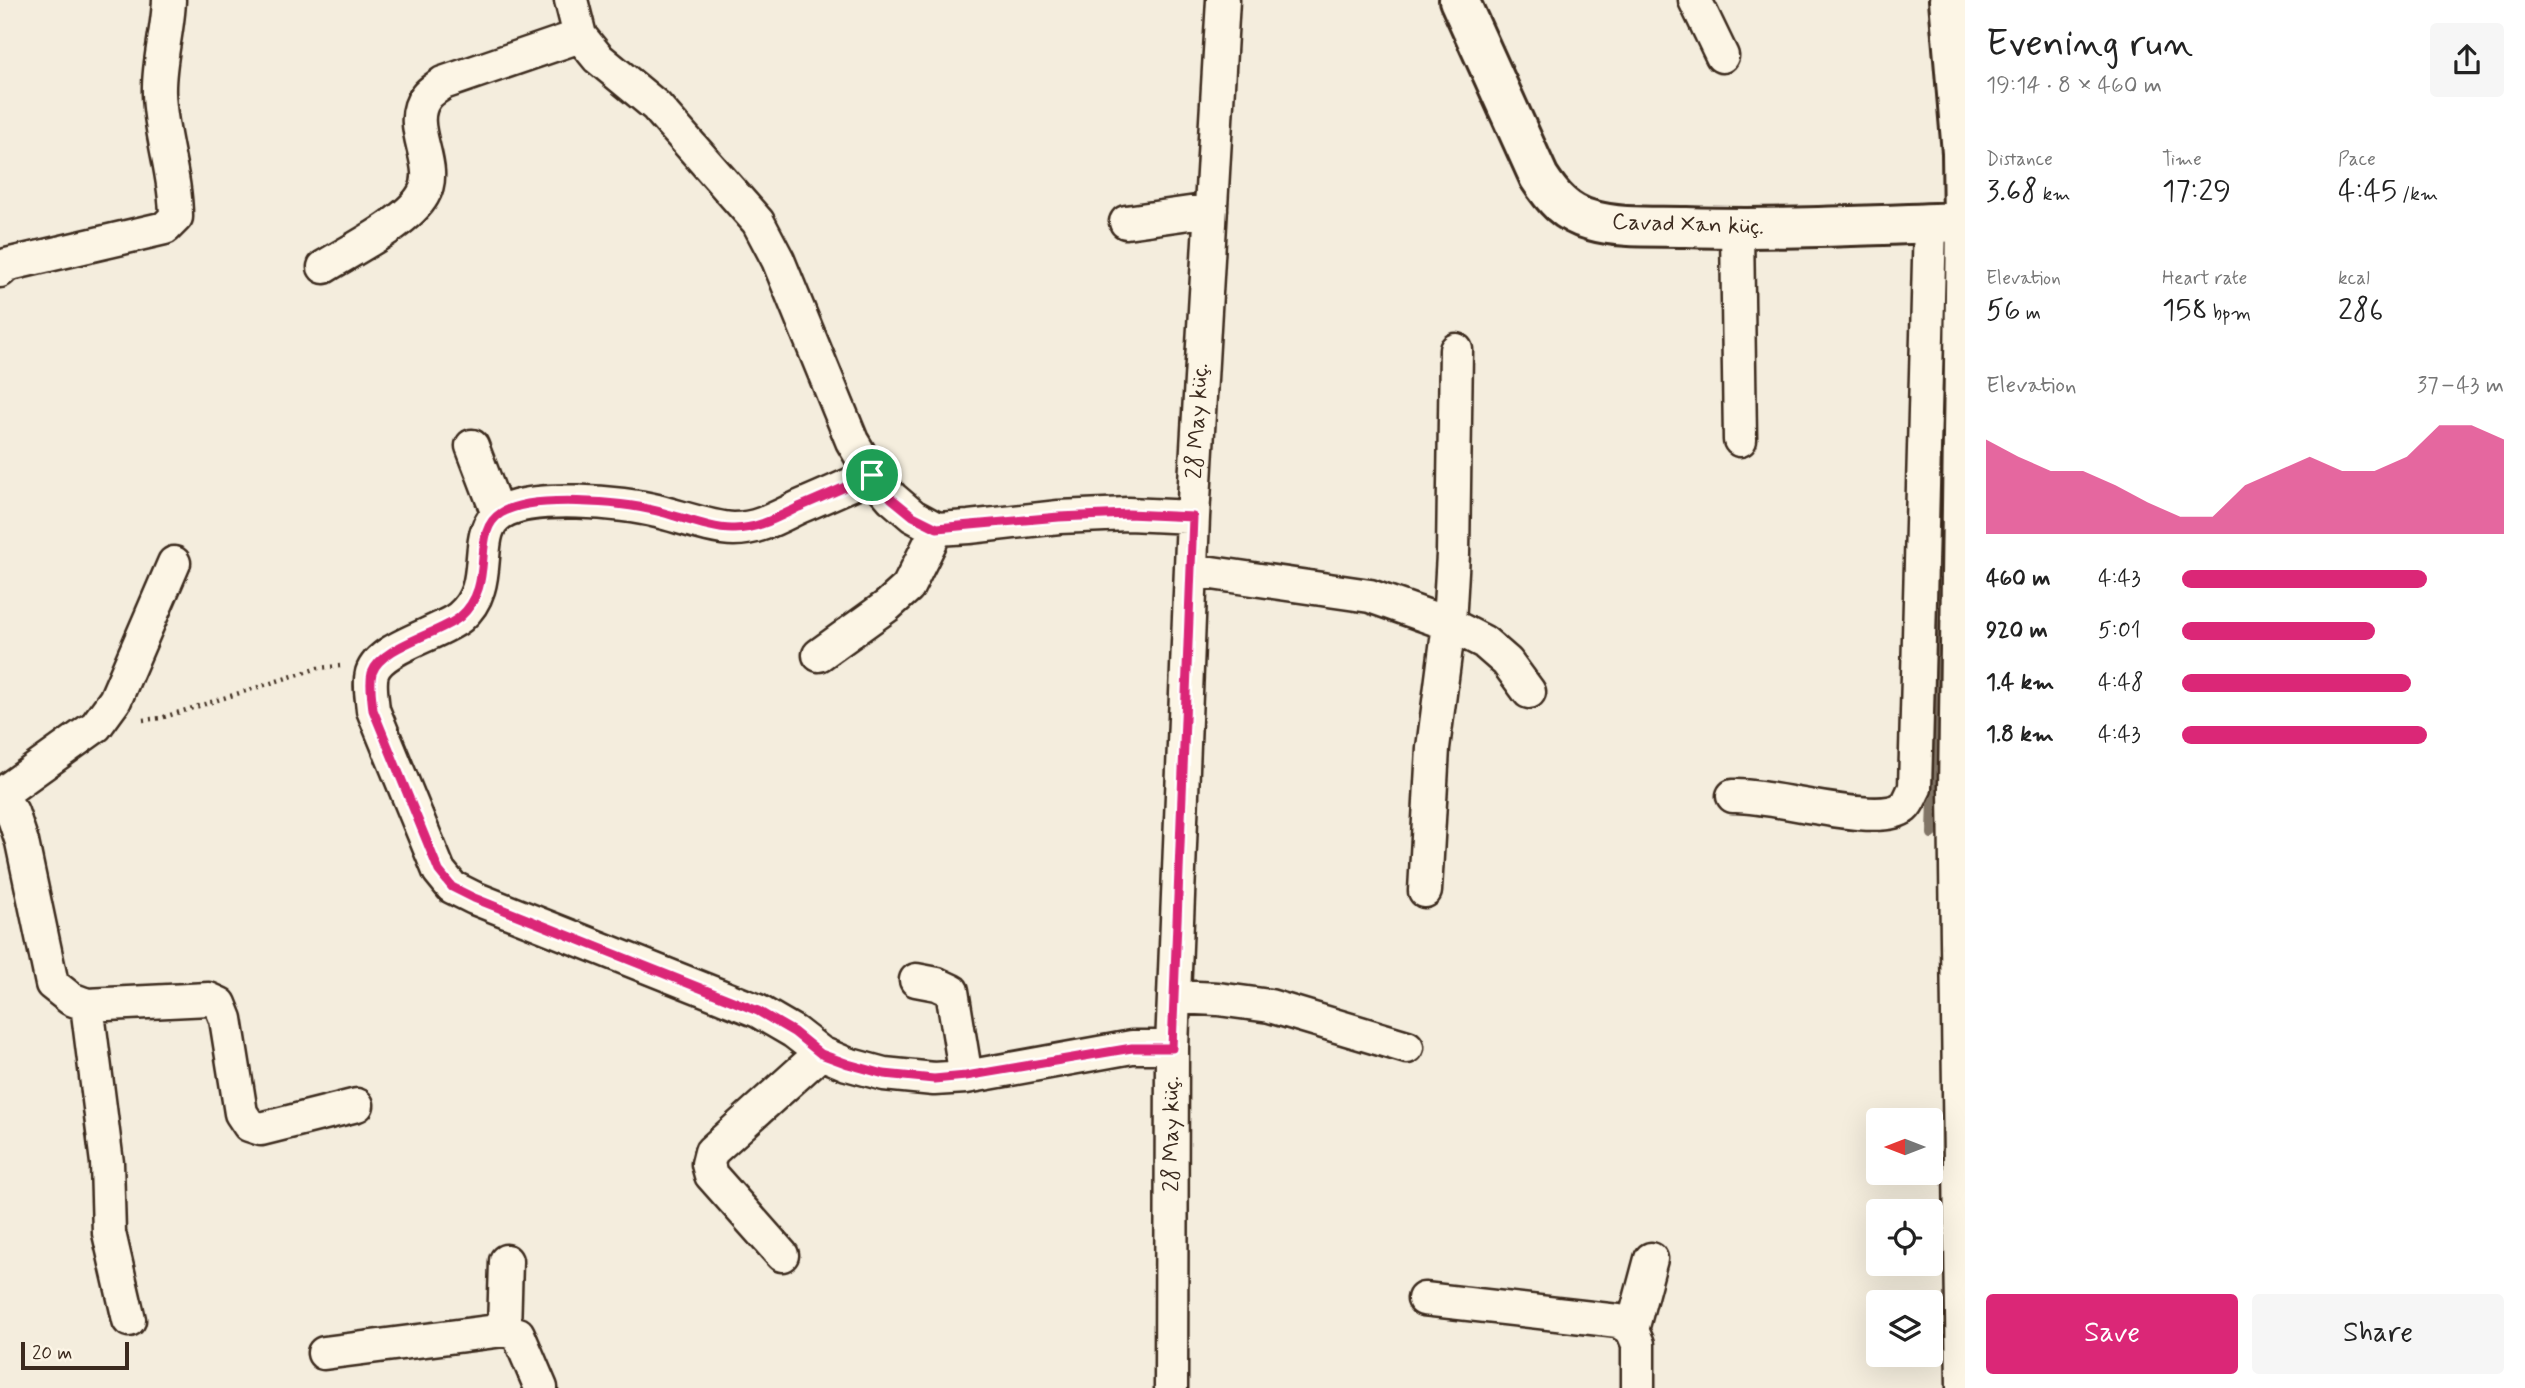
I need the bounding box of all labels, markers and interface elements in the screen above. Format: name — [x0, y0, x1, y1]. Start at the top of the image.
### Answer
text: Evening run — [1986, 20, 2193, 69]
button: share — [2430, 23, 2504, 97]
text: 19:14 · 8 × 460 m — [1986, 71, 2162, 101]
text: Distance — [1986, 147, 2053, 172]
text: Time — [2162, 147, 2202, 172]
text: Pace — [2338, 147, 2376, 172]
text: 3.68 — [1986, 172, 2038, 211]
text: 17:29 — [2162, 172, 2231, 211]
text: 4:45 — [2338, 172, 2397, 211]
text: km — [2038, 182, 2070, 207]
text: /km — [2397, 182, 2438, 207]
street label: Cavad Xan küç. — [1611, 207, 1765, 243]
text: Elevation — [1986, 266, 2061, 291]
text: Heart rate — [2162, 266, 2247, 291]
text: kcal — [2338, 266, 2370, 291]
text: 56 — [1986, 291, 2021, 330]
text: 158 — [2162, 291, 2208, 330]
text: 286 — [2338, 291, 2383, 330]
text: m — [2021, 301, 2041, 326]
text: bpm — [2208, 301, 2251, 326]
street label: 28 May küç. — [1180, 362, 1216, 480]
text: Elevation — [1986, 371, 2077, 401]
text: 37–43 m — [2417, 371, 2504, 401]
pin — [842, 445, 902, 505]
icon: arrive — [853, 456, 891, 494]
text: 460 m — [1986, 564, 2050, 594]
text: 4:43 — [2098, 564, 2141, 594]
text: 920 m — [1986, 616, 2048, 646]
text: 5:01 — [2098, 616, 2141, 646]
text: 1.4 km — [1986, 668, 2054, 698]
text: 4:48 — [2098, 668, 2144, 698]
text: 1.8 km — [1986, 720, 2054, 750]
text: 4:43 — [2098, 720, 2141, 750]
street label: 28 May küç. — [1157, 1076, 1187, 1192]
north arrow — [1866, 1108, 1942, 1185]
map controls — [1866, 1108, 1943, 1367]
button: locate — [1866, 1199, 1943, 1276]
button: layers — [1866, 1290, 1943, 1367]
button: Save — [1986, 1294, 2238, 1374]
button: Share — [2252, 1294, 2504, 1374]
scale bar — [21, 1339, 130, 1371]
text: 20 m — [32, 1341, 72, 1366]

